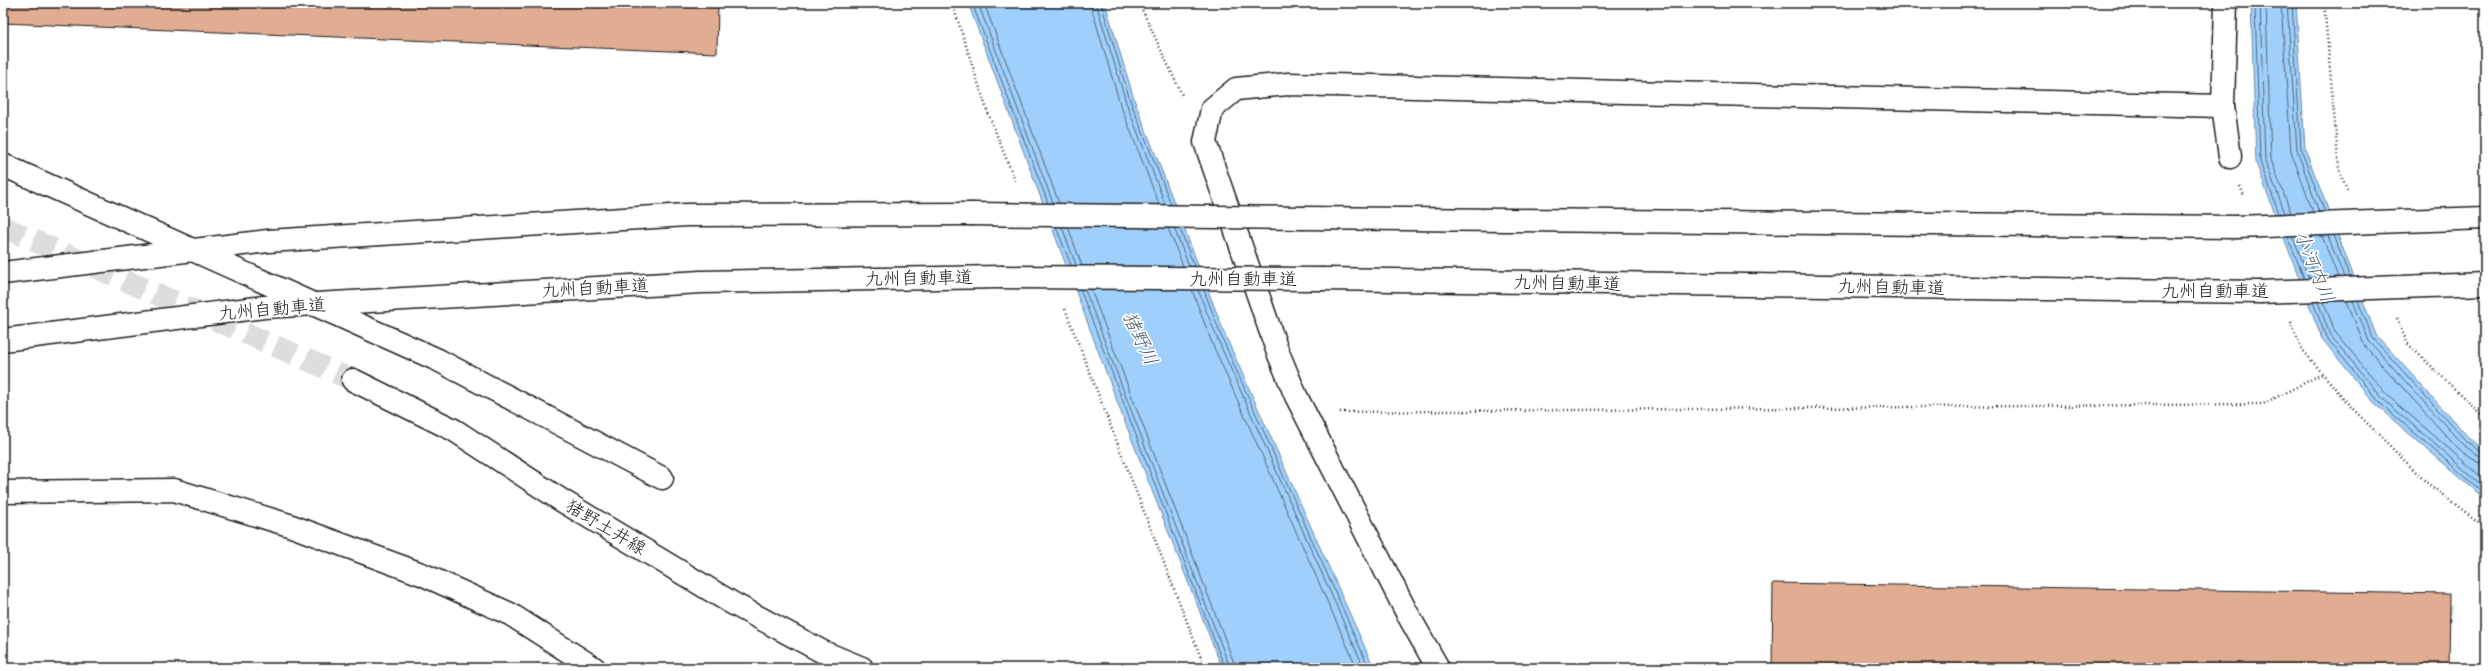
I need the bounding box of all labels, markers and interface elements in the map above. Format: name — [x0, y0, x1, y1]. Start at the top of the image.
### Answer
water label: 小河内川 — [2286, 227, 2339, 307]
street label: 九州自動車道 — [865, 266, 973, 294]
street label: 九州自動車道 — [1189, 268, 1297, 294]
street label: 九州自動車道 — [1513, 271, 1621, 299]
street label: 九州自動車道 — [540, 274, 650, 306]
street label: 九州自動車道 — [1837, 275, 1945, 303]
street label: 九州自動車道 — [2161, 280, 2269, 306]
street label: 九州自動車道 — [217, 293, 327, 329]
water label: 猪野川 — [1114, 308, 1163, 371]
street label: 猪野土井線 — [560, 494, 650, 563]

